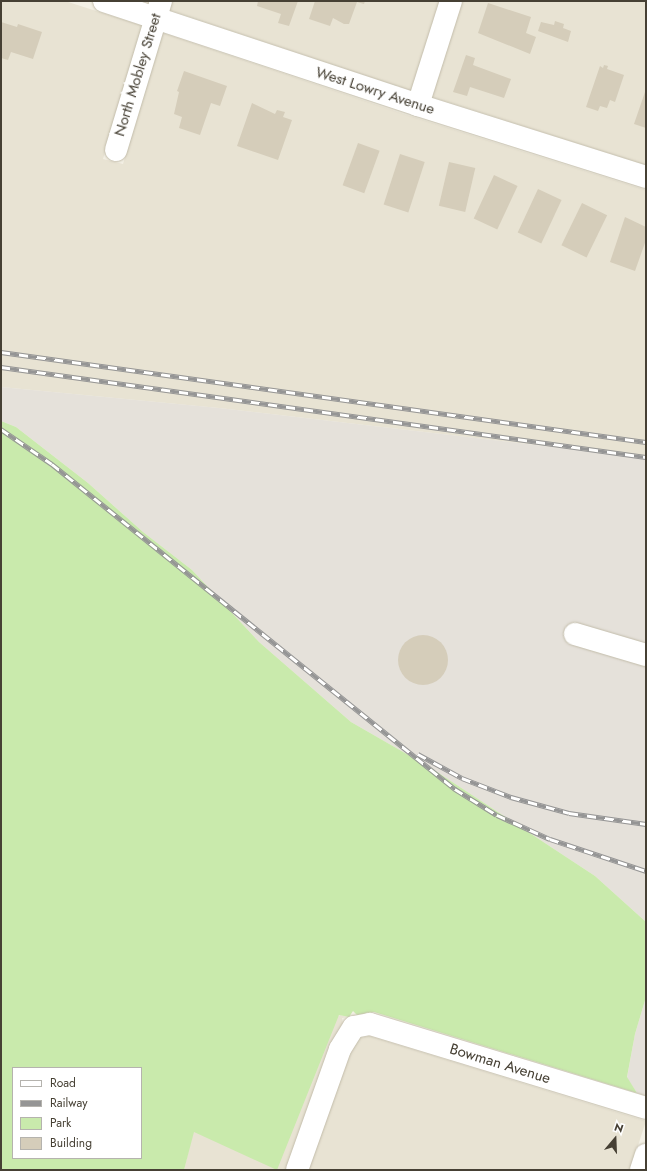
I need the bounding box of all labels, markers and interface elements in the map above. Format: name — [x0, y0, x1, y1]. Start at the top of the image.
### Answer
street label: North Mobley Street — [111, 11, 165, 139]
street label: West Lowry Avenue — [313, 63, 437, 119]
street label: Bowman Avenue — [447, 1040, 553, 1088]
legend — [12, 1067, 142, 1159]
text: Road — [50, 1074, 76, 1092]
text: Railway — [50, 1094, 88, 1112]
text: Park — [50, 1114, 71, 1132]
north arrow — [595, 1119, 635, 1159]
text: N — [612, 1119, 626, 1137]
text: Building — [50, 1134, 92, 1152]

